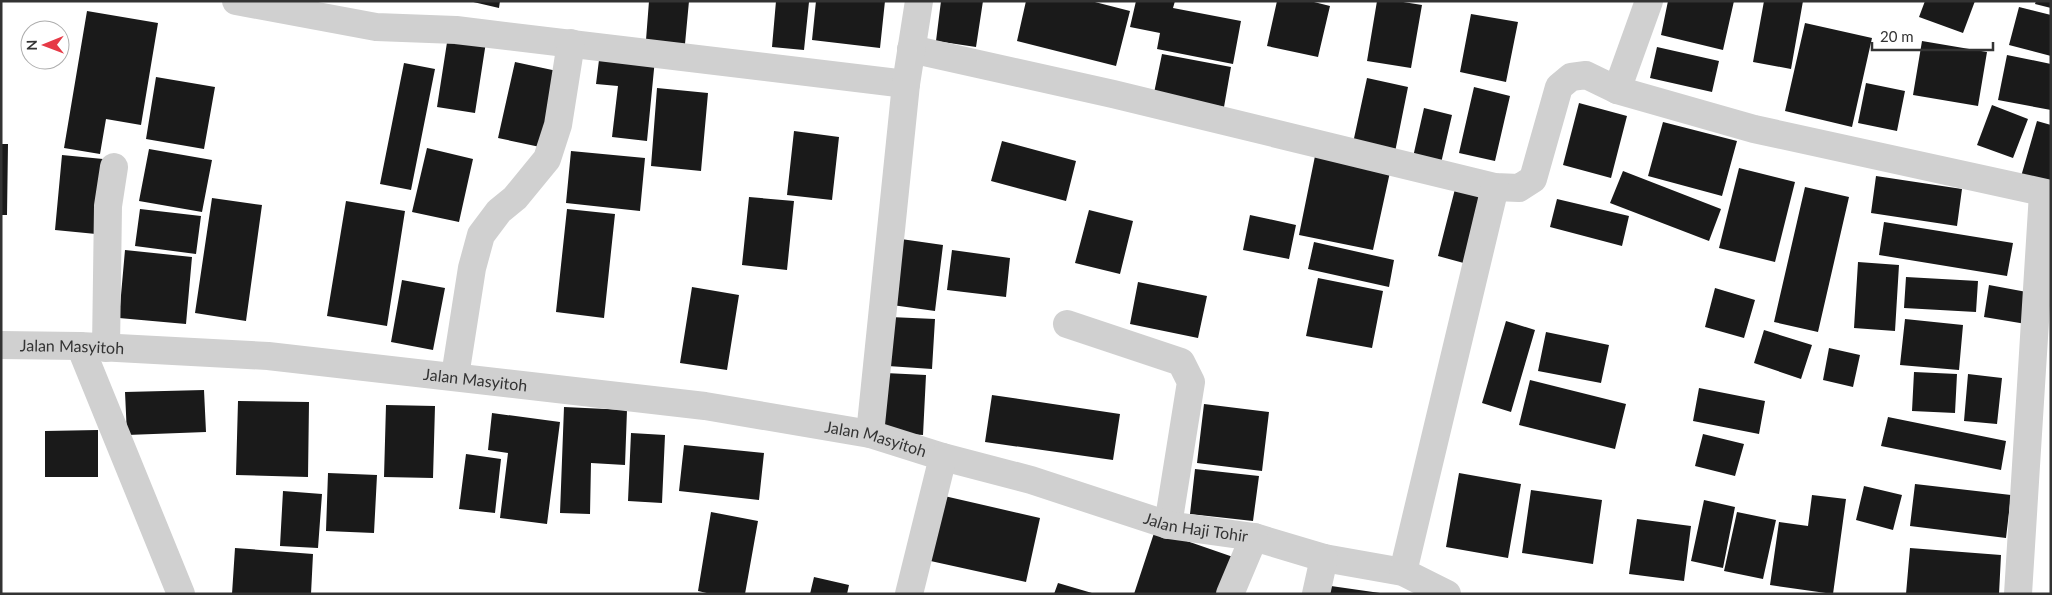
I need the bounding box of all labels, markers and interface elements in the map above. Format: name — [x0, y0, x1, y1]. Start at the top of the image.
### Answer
north arrow — [20, 20, 70, 70]
scale bar — [1872, 20, 1993, 52]
text: 20 m — [1880, 27, 1914, 45]
text: N — [23, 40, 40, 51]
street label: Jalan Masyitoh — [20, 335, 125, 357]
street label: Jalan Masyitoh — [423, 364, 528, 395]
street label: Jalan Masyitoh — [823, 417, 929, 460]
street label: Jalan Haji Tohir — [1141, 508, 1249, 545]

